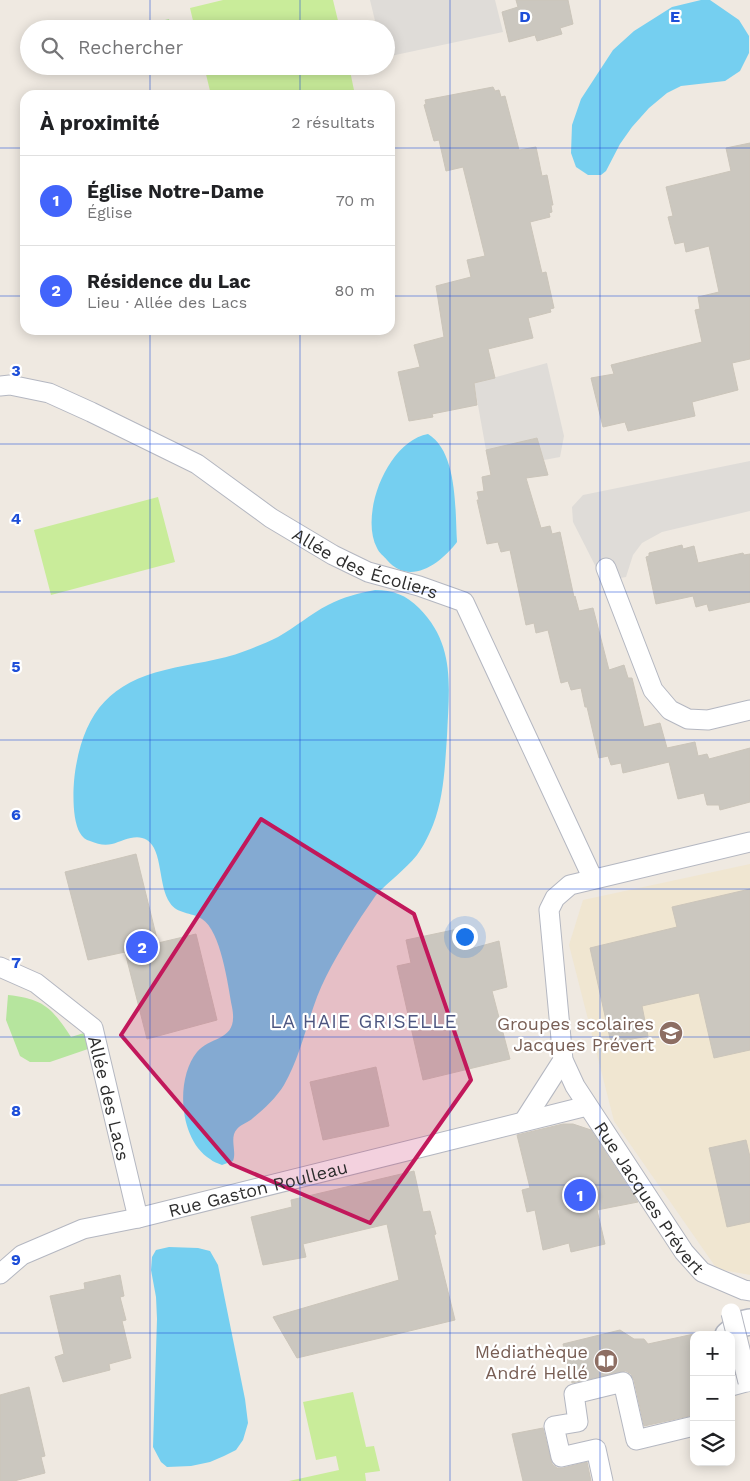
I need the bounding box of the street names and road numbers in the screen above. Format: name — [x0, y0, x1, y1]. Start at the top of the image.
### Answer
street label: Allée des Écoliers — [289, 523, 441, 602]
street label: Allée des Lacs — [85, 1033, 135, 1163]
street label: Rue Jacques Prévert — [591, 1117, 709, 1279]
street label: Rue Gaston Roulleau — [166, 1156, 350, 1221]

